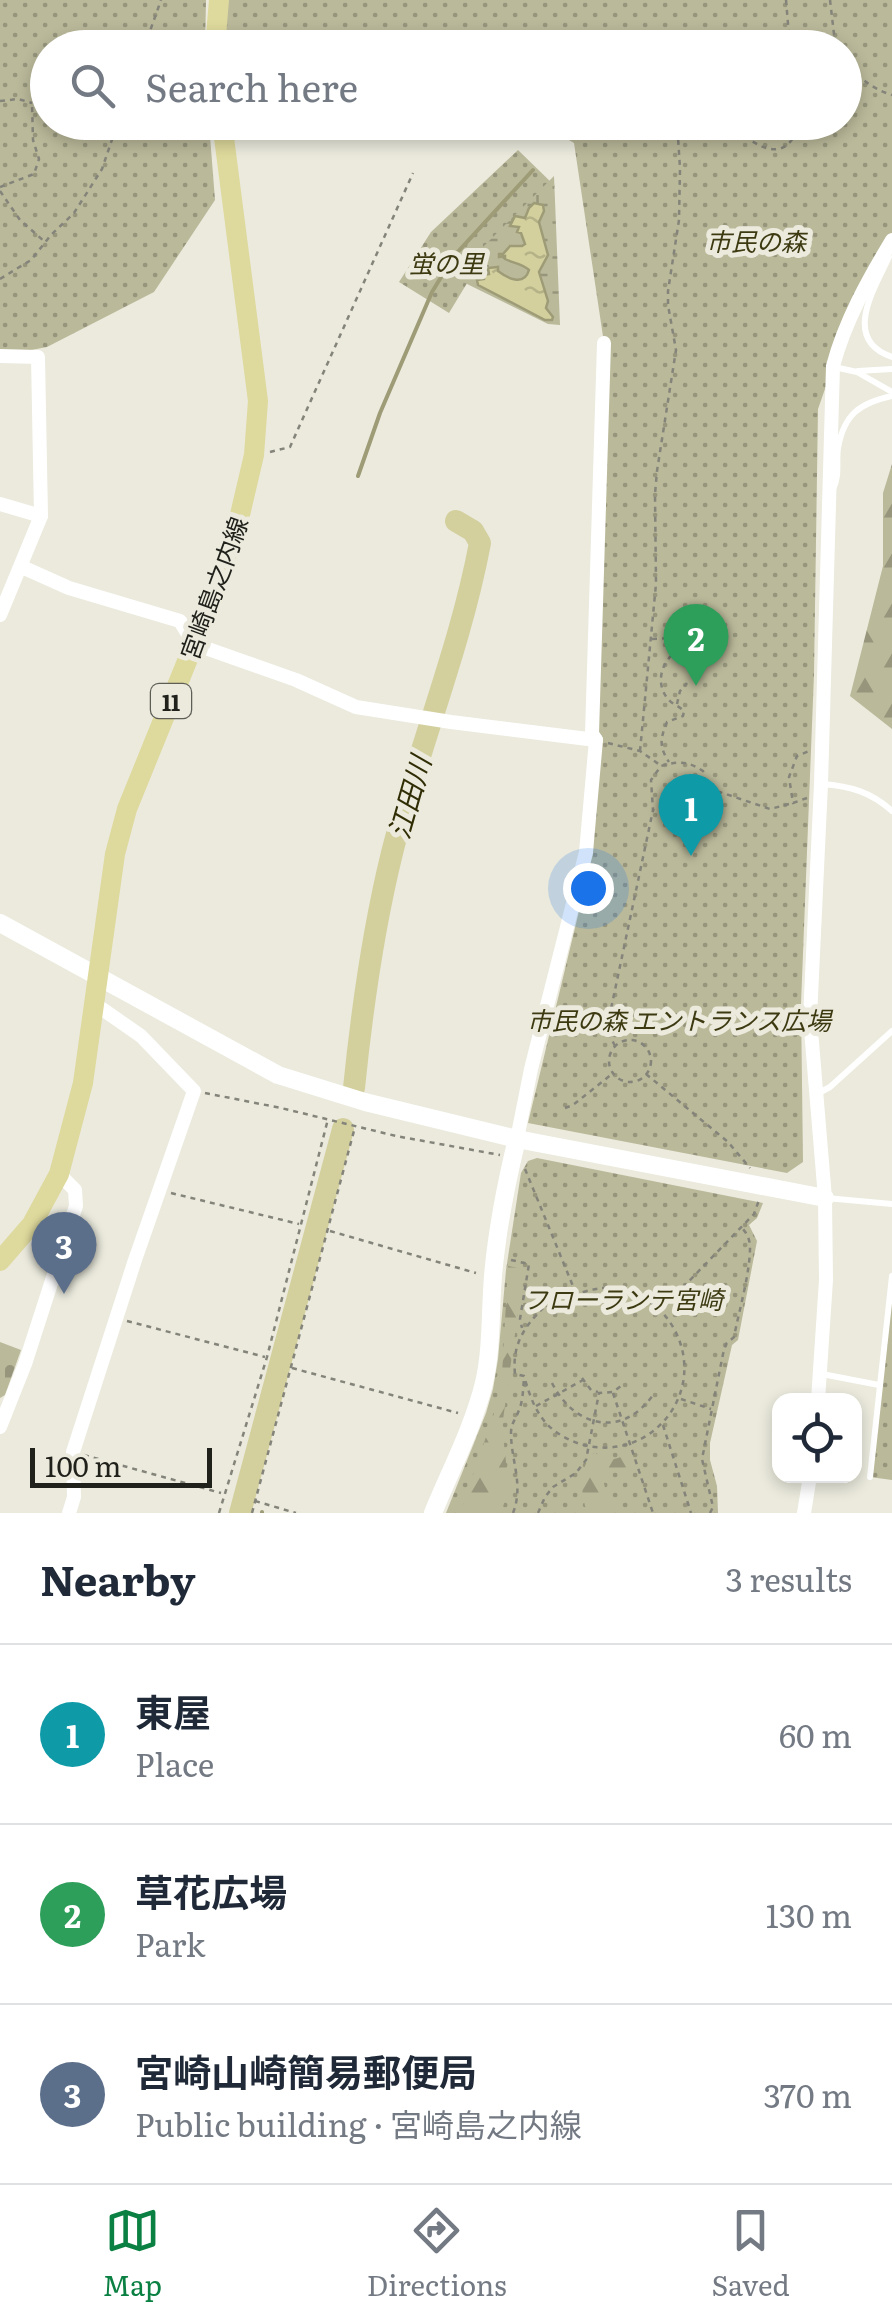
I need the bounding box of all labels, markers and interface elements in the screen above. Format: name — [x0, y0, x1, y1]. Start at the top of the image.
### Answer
search box — [30, 30, 862, 140]
text: Search here — [145, 57, 358, 114]
icon: search — [65, 58, 120, 113]
park label: 市民の森 — [706, 222, 808, 259]
park label: 蛍の里 — [408, 244, 485, 281]
street label: 宮崎島之内線 — [170, 511, 256, 665]
pin: 2 — [664, 604, 728, 686]
road number: 11 — [151, 684, 191, 718]
water label: 江田川 — [376, 748, 441, 843]
pin: 1 — [658, 774, 724, 856]
your location — [563, 863, 614, 914]
park label: 市民の森 エントランス広場 — [527, 1001, 834, 1038]
pin: 3 — [32, 1212, 96, 1294]
park label: フローランテ宮崎 — [523, 1280, 726, 1317]
map controls — [772, 1393, 862, 1483]
button: locate — [772, 1393, 862, 1483]
scale bar — [30, 1443, 212, 1488]
text: 100 m — [45, 1444, 122, 1486]
text: Nearby — [40, 1547, 196, 1609]
text: 3 results — [726, 1554, 852, 1602]
text: 東屋 — [135, 1682, 211, 1739]
text: 1 — [66, 1710, 79, 1758]
text: 60 m — [779, 1710, 852, 1758]
text: Place — [135, 1739, 214, 1787]
text: 草花広場 — [135, 1862, 287, 1919]
text: 2 — [64, 1890, 81, 1938]
text: 130 m — [766, 1890, 852, 1938]
text: Park — [135, 1919, 205, 1967]
text: 宮崎山崎簡易郵便局 — [135, 2042, 477, 2099]
text: 3 — [64, 2070, 81, 2118]
text: 370 m — [763, 2070, 852, 2118]
text: Public building · 宮崎島之内線 — [135, 2099, 582, 2147]
tab: Map — [102, 2203, 162, 2305]
tab: Directions — [367, 2203, 507, 2305]
tab: Saved — [712, 2203, 790, 2305]

